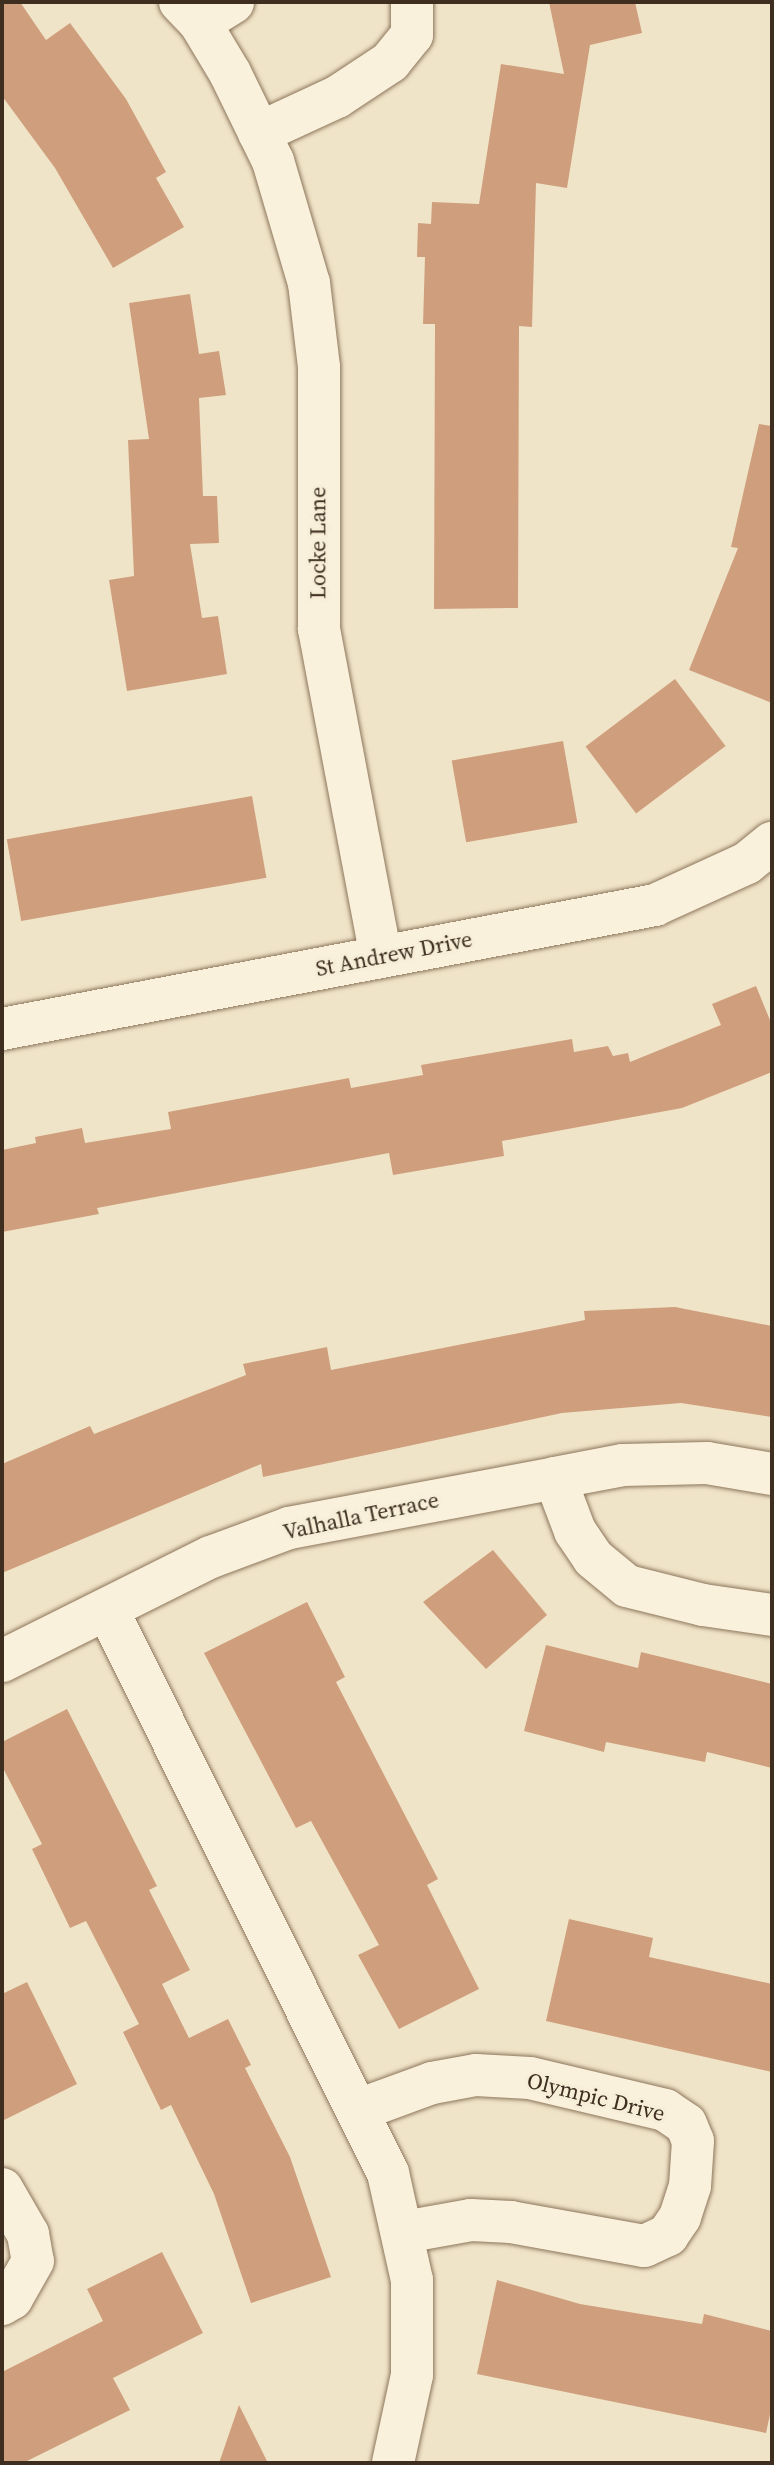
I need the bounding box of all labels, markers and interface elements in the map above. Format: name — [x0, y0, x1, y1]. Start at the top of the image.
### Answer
street label: Locke Lane — [305, 487, 331, 599]
street label: St Andrew Drive — [314, 926, 474, 982]
street label: Valhalla Terrace — [281, 1487, 441, 1545]
street label: Olympic Drive — [524, 2067, 668, 2127]

